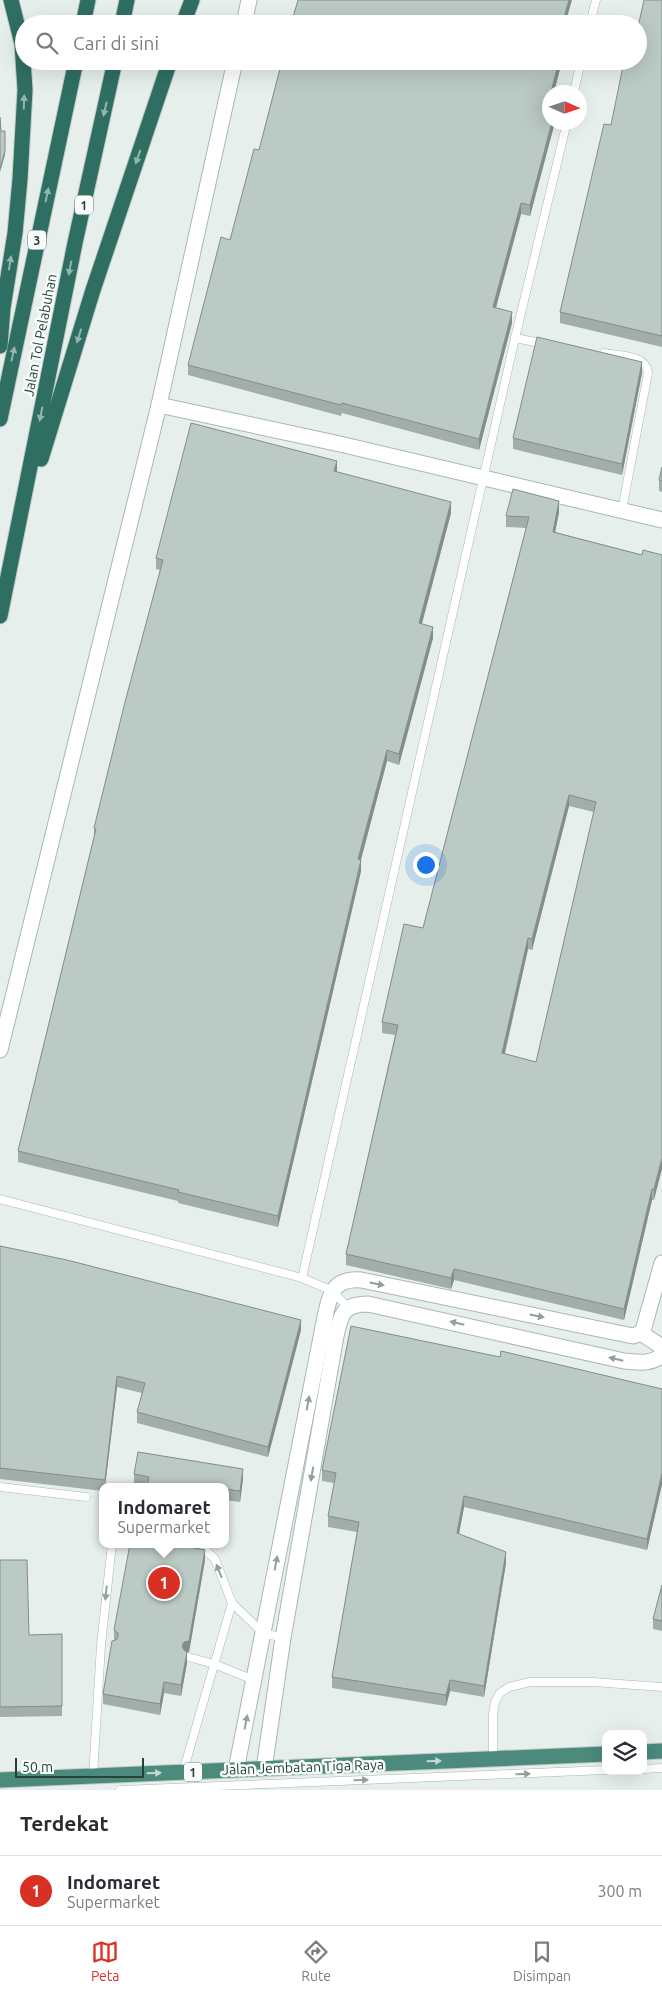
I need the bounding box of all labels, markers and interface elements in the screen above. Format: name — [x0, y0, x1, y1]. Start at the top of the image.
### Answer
search box — [15, 15, 647, 70]
icon: search — [33, 29, 61, 57]
text: Cari di sini — [73, 32, 159, 54]
north arrow — [542, 85, 587, 130]
one-way arrow — [21, 93, 29, 109]
one-way arrow — [101, 101, 109, 116]
one-way arrow — [133, 150, 141, 165]
one-way arrow — [43, 187, 51, 202]
road number: 1 — [75, 196, 93, 214]
road number: 3 — [28, 230, 46, 250]
one-way arrow — [7, 255, 15, 271]
one-way arrow — [66, 260, 74, 275]
street label: Jalan Tol Pelabuhan — [20, 272, 60, 398]
one-way arrow — [74, 329, 82, 344]
one-way arrow — [10, 345, 18, 361]
one-way arrow — [37, 406, 45, 422]
your location — [413, 852, 439, 878]
one-way arrow — [370, 1280, 386, 1288]
one-way arrow — [529, 1312, 544, 1320]
one-way arrow — [450, 1319, 465, 1327]
one-way arrow — [608, 1355, 623, 1363]
one-way arrow — [304, 1395, 312, 1411]
one-way arrow — [307, 1467, 315, 1483]
popup — [99, 1483, 229, 1548]
text: Indomaret — [117, 1496, 211, 1518]
text: Supermarket — [117, 1518, 210, 1536]
one-way arrow — [273, 1554, 281, 1570]
pin: 1 — [148, 1564, 180, 1602]
one-way arrow — [215, 1564, 223, 1578]
one-way arrow — [102, 1585, 110, 1601]
one-way arrow — [242, 1714, 250, 1730]
map controls — [602, 1730, 647, 1775]
button: layers — [602, 1730, 647, 1775]
scale bar — [15, 1755, 144, 1778]
street label: Jalan Jembatan Tiga Raya — [222, 1756, 384, 1778]
one-way arrow — [426, 1757, 442, 1765]
text: 50 m — [22, 1759, 53, 1775]
road number: 1 — [184, 1762, 202, 1781]
one-way arrow — [146, 1769, 162, 1777]
one-way arrow — [516, 1769, 532, 1777]
one-way arrow — [353, 1776, 369, 1784]
text: Terdekat — [20, 1811, 108, 1835]
text: Indomaret — [67, 1871, 160, 1893]
text: 1 — [31, 1882, 41, 1900]
text: 300 m — [597, 1882, 642, 1900]
text: Supermarket — [67, 1893, 160, 1911]
tab: Peta — [91, 1938, 119, 1984]
tab: Rute — [301, 1938, 331, 1984]
tab: Disimpan — [513, 1938, 571, 1984]

